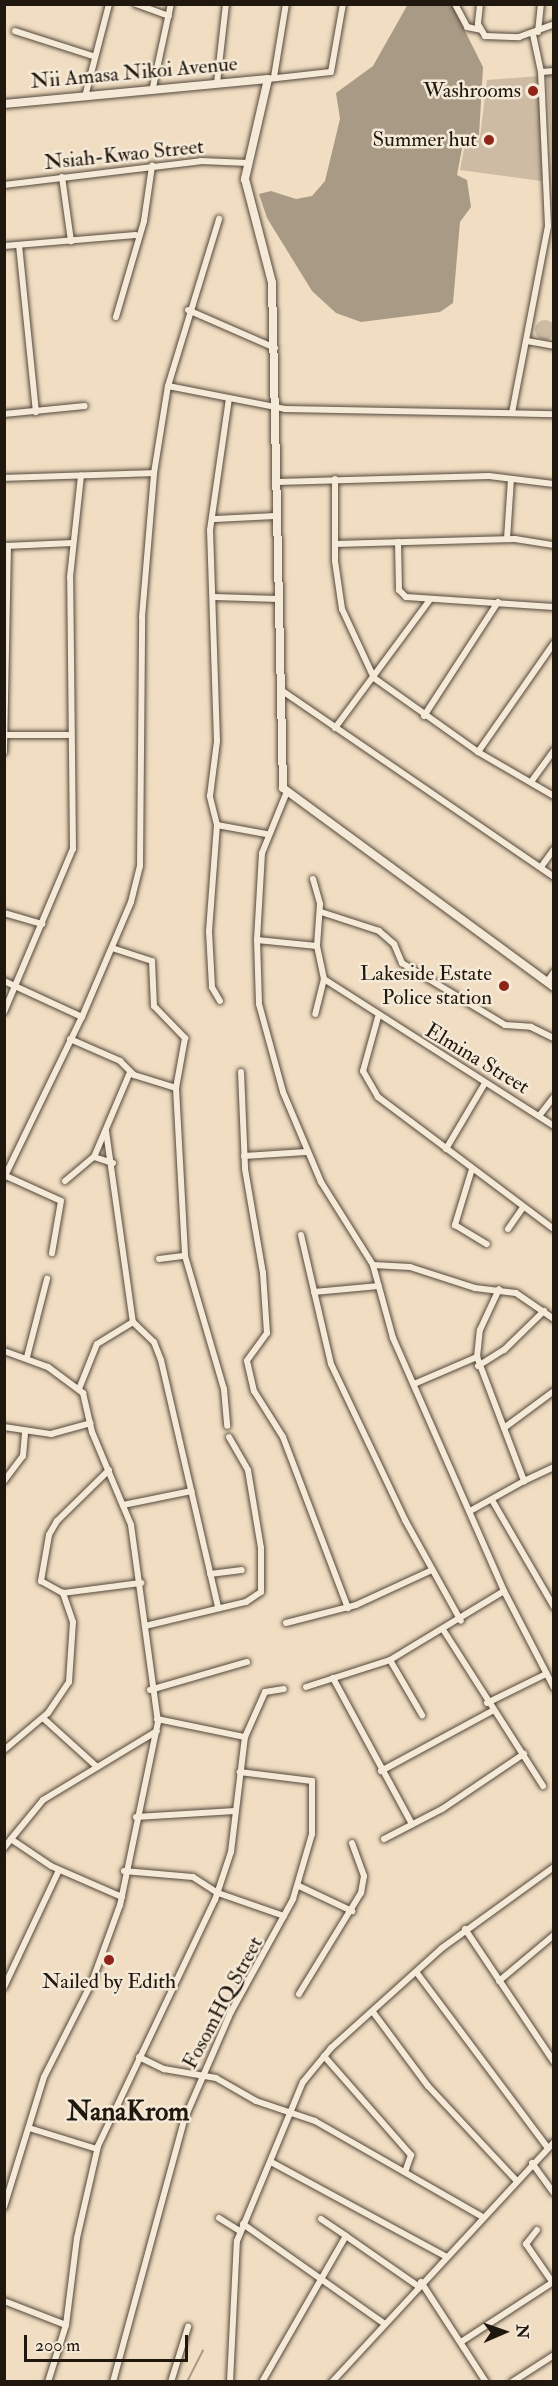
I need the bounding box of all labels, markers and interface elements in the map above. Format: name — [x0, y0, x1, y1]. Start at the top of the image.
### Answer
street label: Nii Amasa Nikoi Avenue — [30, 51, 238, 95]
place label: Washrooms — [423, 78, 521, 104]
marker: Washrooms — [526, 84, 540, 98]
place label: Summer hut — [373, 127, 477, 153]
marker: Summer hut — [482, 133, 496, 147]
street label: Nsiah-Kwao Street — [43, 134, 205, 176]
place label: Lakeside Estate Police station — [360, 961, 492, 1011]
marker: Lakeside Estate Police station — [497, 979, 511, 993]
street label: Elmina Street — [420, 1018, 534, 1100]
street label: FosomHQ Street — [178, 1933, 268, 2073]
marker: Nailed by Edith — [102, 1953, 116, 1967]
place label: Nailed by Edith — [42, 1969, 176, 1995]
district label: NanaKrom — [67, 2096, 189, 2128]
north arrow — [474, 2302, 534, 2362]
scale bar — [27, 2323, 190, 2361]
text: N — [512, 2324, 532, 2339]
text: 200 m — [35, 2334, 80, 2357]

